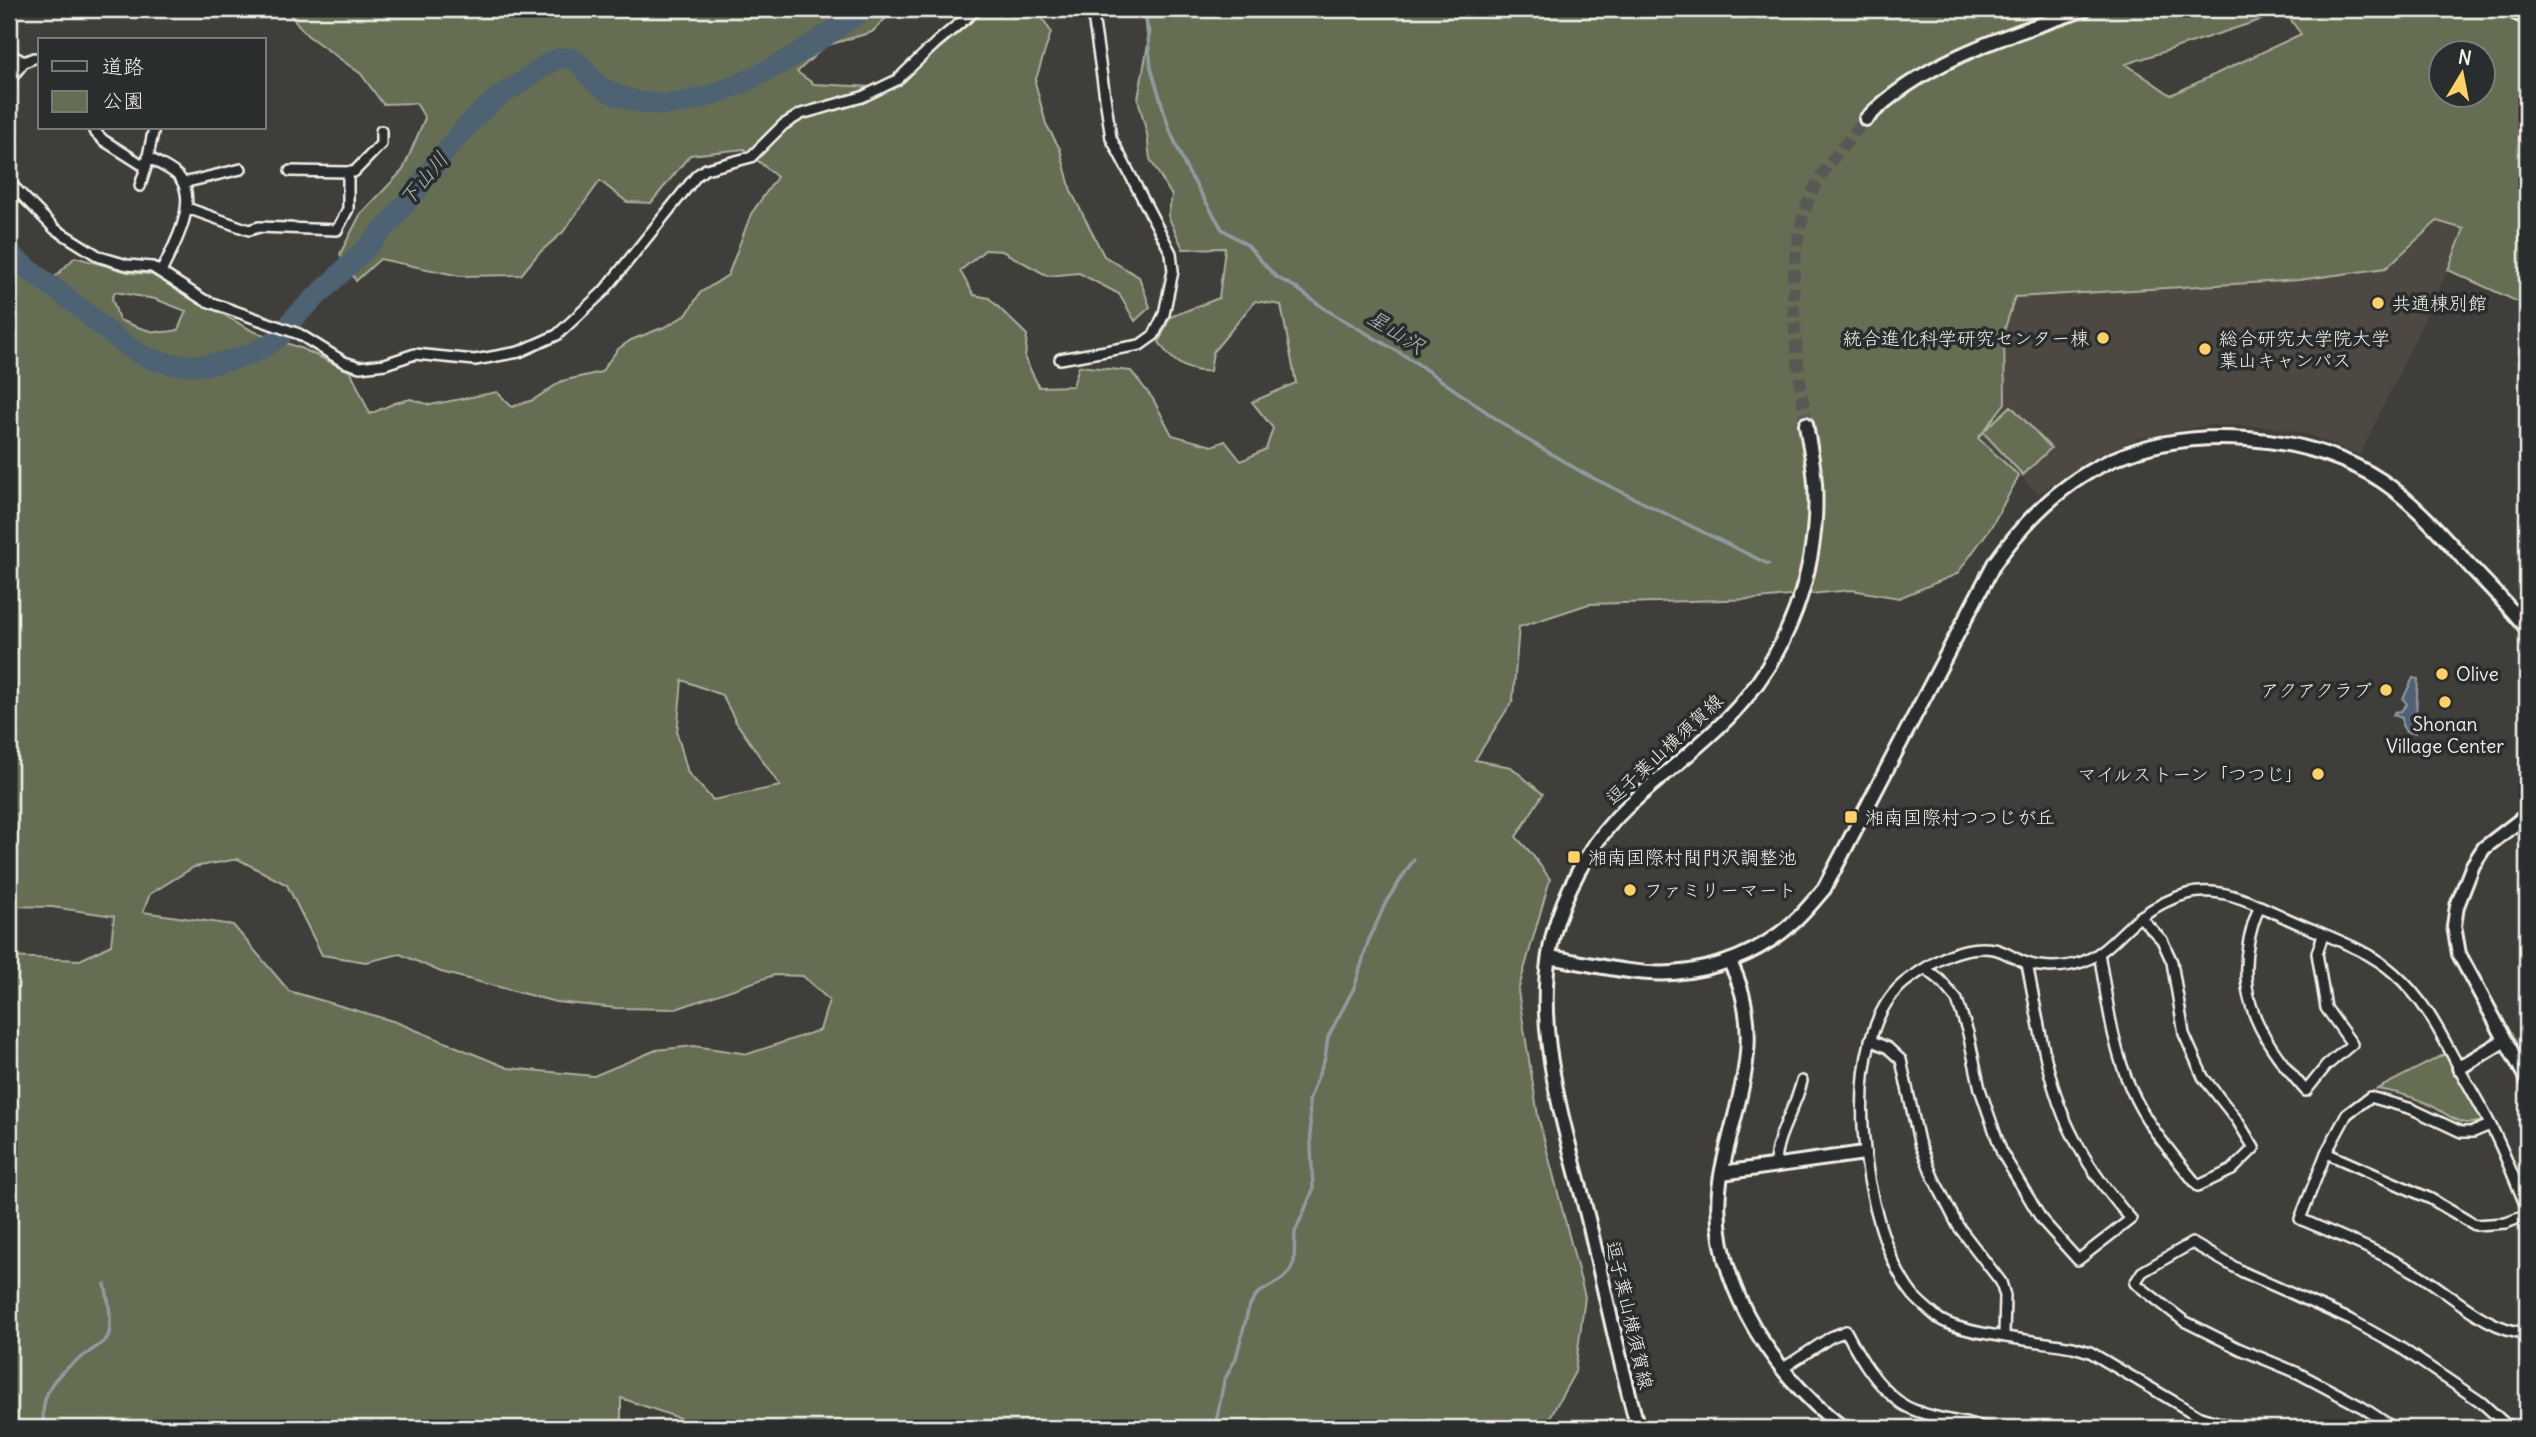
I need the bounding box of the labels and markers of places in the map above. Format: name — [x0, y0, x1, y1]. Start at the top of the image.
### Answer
place label: 共通棟別館 — [2392, 291, 2487, 315]
marker: 共通棟別館 — [2370, 295, 2386, 311]
place label: 統合進化科学研究センター棟 — [1843, 326, 2089, 350]
place label: 総合研究大学院大学 葉山キャンパス — [2219, 326, 2390, 372]
marker: 統合進化科学研究センター棟 — [2095, 330, 2111, 346]
marker: 総合研究大学院大学 葉山キャンパス — [2197, 341, 2213, 357]
place label: Olive — [2456, 662, 2499, 686]
marker: Olive — [2434, 666, 2450, 682]
place label: アクアクラブ — [2260, 678, 2372, 702]
marker: アクアクラブ — [2378, 682, 2394, 698]
marker: Shonan Village Center — [2437, 694, 2453, 710]
place label: Shonan Village Center — [2386, 712, 2504, 758]
place label: マイルストーン「つつじ」 — [2078, 762, 2304, 786]
marker: マイルストーン「つつじ」 — [2310, 766, 2326, 782]
place label: 湘南国際村つつじが丘 — [1865, 805, 2055, 829]
marker: 湘南国際村つつじが丘 — [1843, 809, 1859, 825]
place label: 湘南国際村間門沢調整池 — [1588, 845, 1797, 869]
marker: 湘南国際村間門沢調整池 — [1566, 849, 1582, 865]
place label: ファミリーマート — [1644, 878, 1796, 902]
marker: ファミリーマート — [1622, 882, 1638, 898]

